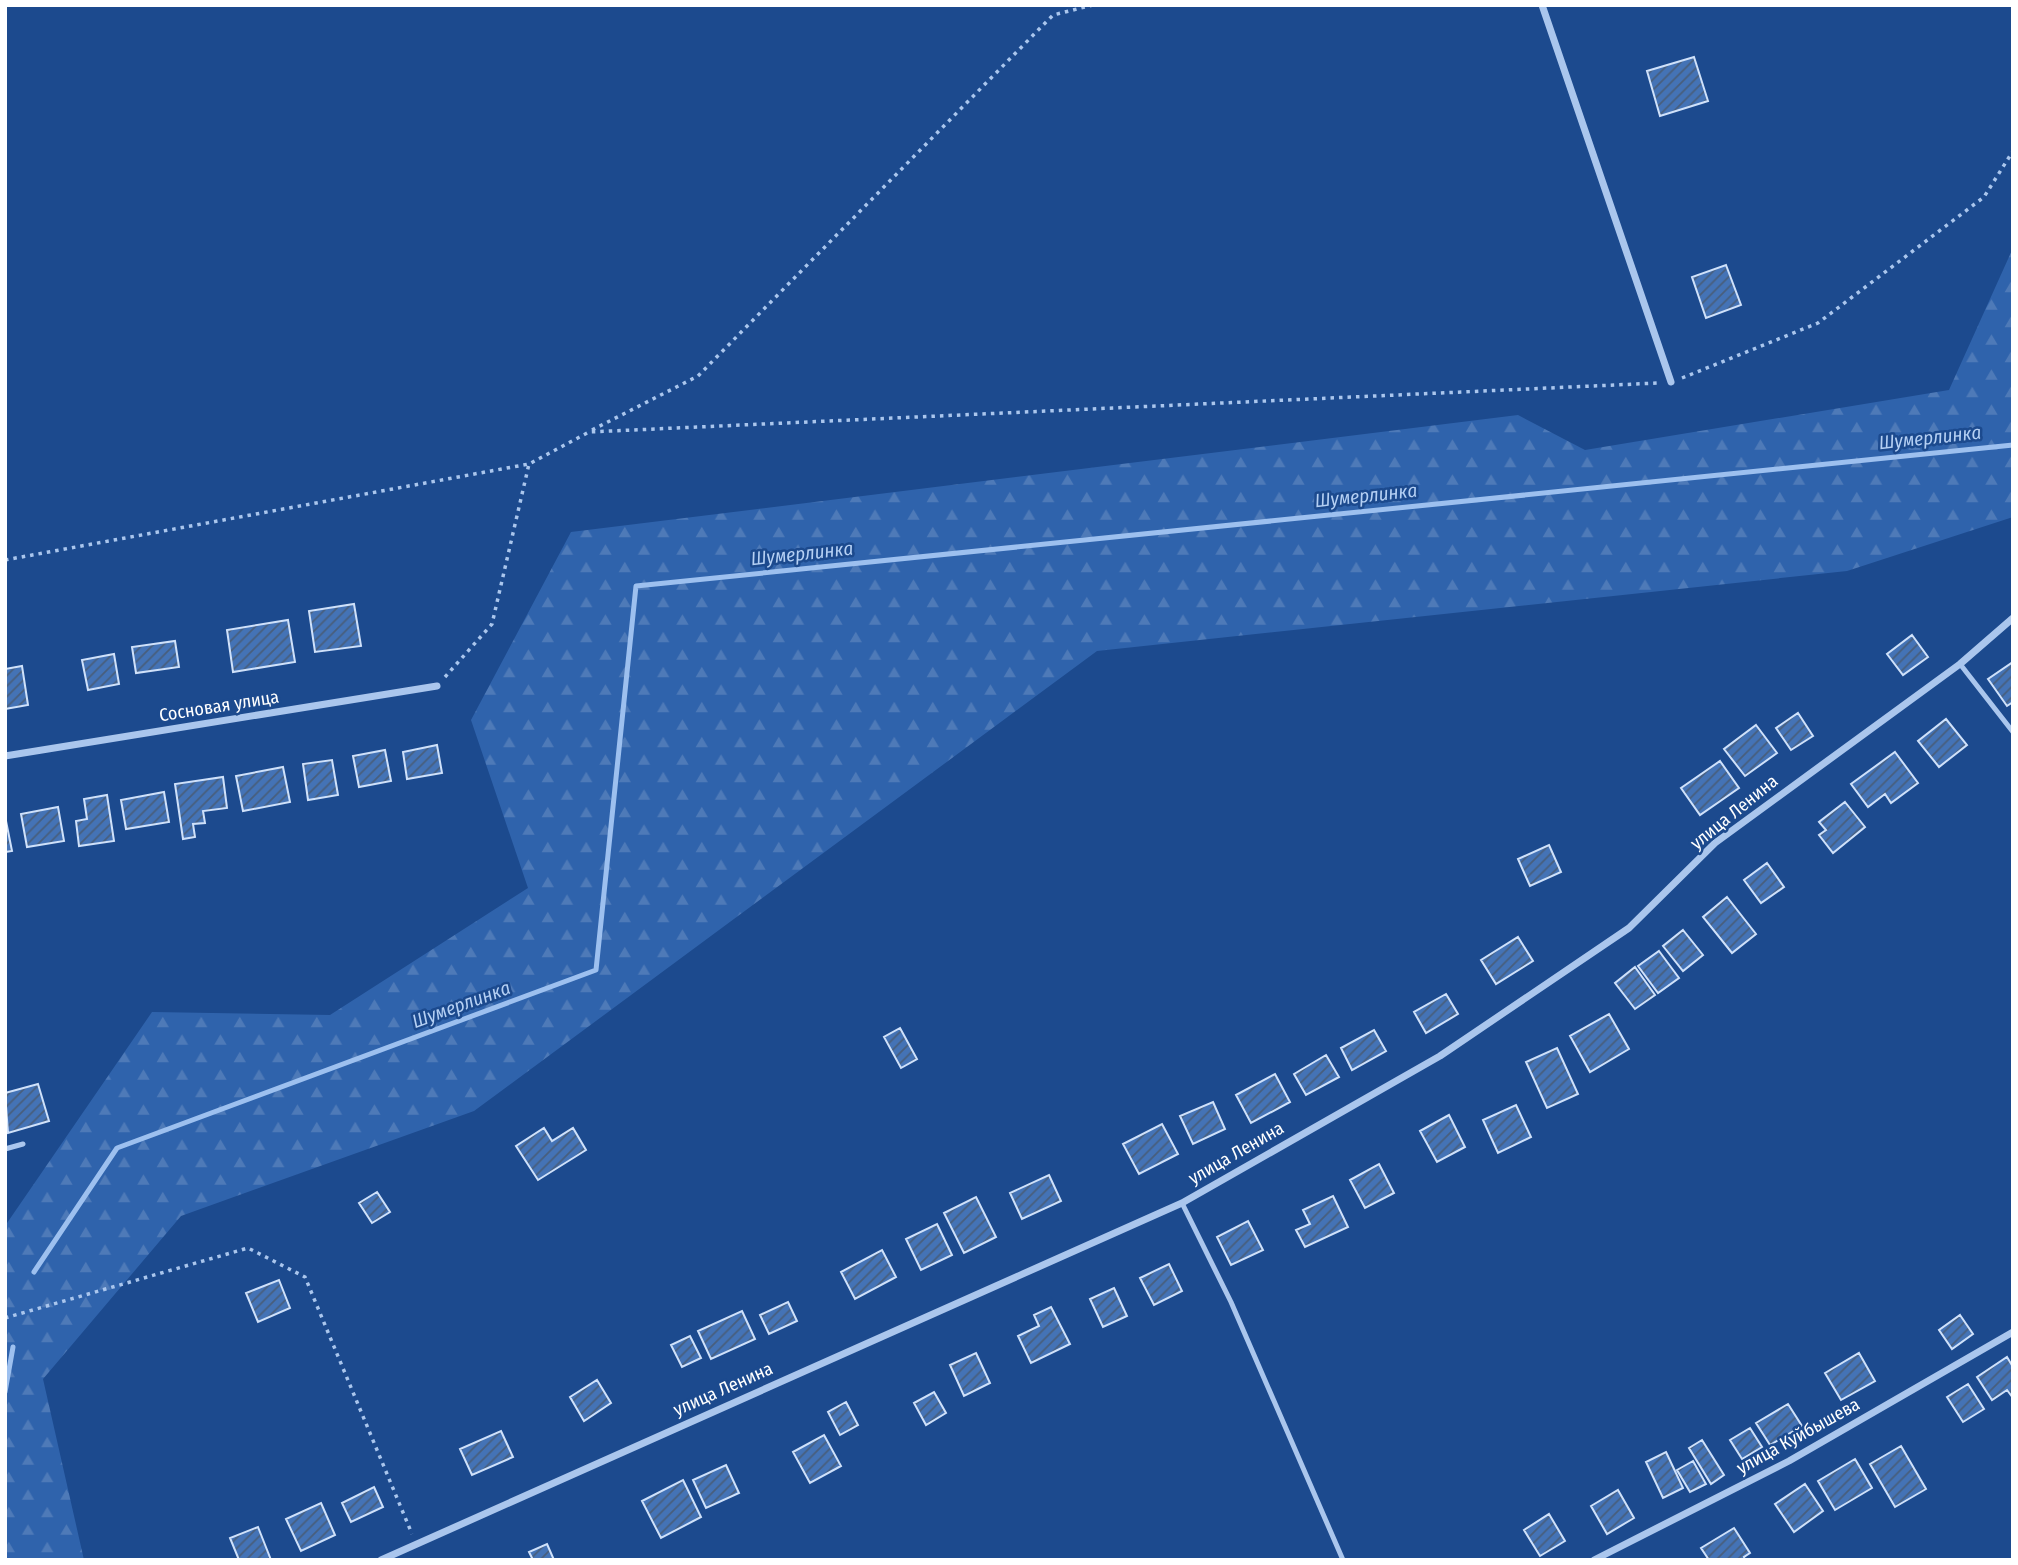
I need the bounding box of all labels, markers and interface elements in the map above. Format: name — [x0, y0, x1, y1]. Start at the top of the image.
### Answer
water label: Шумерлинка — [1878, 421, 1982, 454]
water label: Шумерлинка — [1314, 479, 1418, 512]
water label: Шумерлинка — [750, 537, 854, 570]
street label: Сосновая улица — [158, 686, 281, 726]
street label: улица Ленина — [1686, 770, 1782, 854]
water label: Шумерлинка — [409, 976, 513, 1033]
street label: улица Ленина — [1184, 1117, 1288, 1189]
street label: улица Ленина — [670, 1357, 776, 1421]
street label: улица Куйбышева — [1733, 1393, 1864, 1479]

